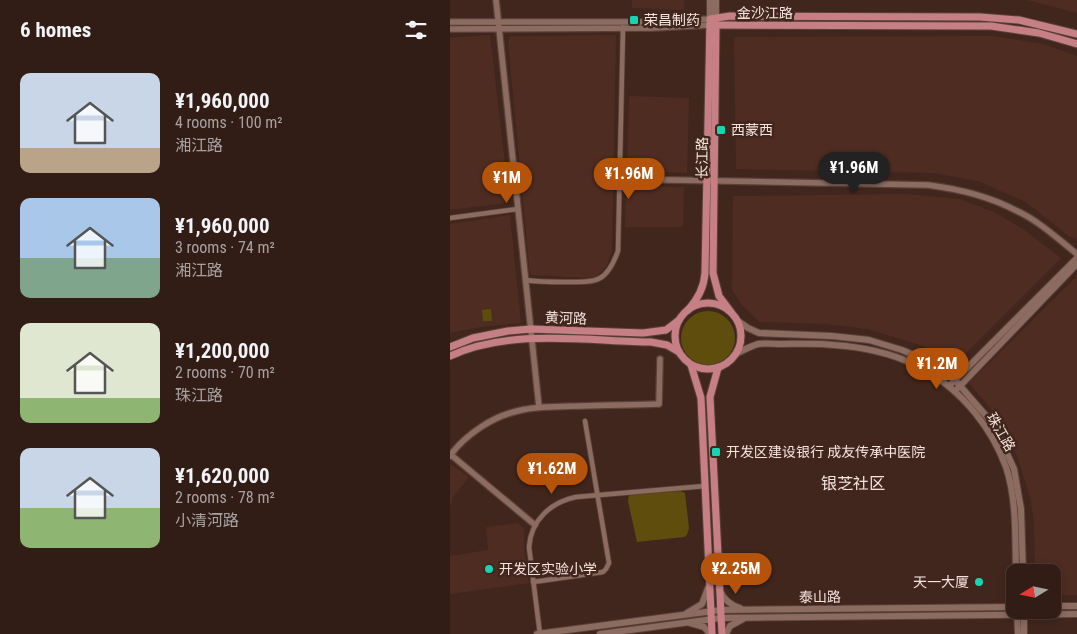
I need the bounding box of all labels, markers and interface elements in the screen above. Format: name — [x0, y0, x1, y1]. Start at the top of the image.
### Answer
street label: 金沙江路 — [737, 5, 793, 21]
place label: 荣昌制药 — [644, 12, 700, 28]
marker: 荣昌制药 — [628, 14, 640, 26]
icon: filters — [402, 16, 430, 44]
text: 6 homes — [20, 18, 91, 42]
text: ¥1,960,000 — [175, 89, 270, 113]
icon: home — [60, 93, 120, 153]
text: 4 rooms · 100 m² — [175, 113, 283, 132]
place label: 西蒙西 — [731, 122, 773, 138]
marker: 西蒙西 — [715, 124, 727, 136]
text: 湘江路 — [175, 136, 223, 155]
street label: 长江路 — [694, 137, 710, 179]
pin: ¥1.96M — [813, 152, 895, 194]
pin: ¥1.96M — [588, 158, 670, 200]
text: ¥1.96M — [830, 158, 878, 177]
pin: ¥1M — [483, 162, 531, 204]
text: ¥1.96M — [605, 164, 653, 183]
text: ¥1M — [493, 168, 521, 187]
text: ¥1,960,000 — [175, 214, 270, 238]
icon: home — [60, 218, 120, 278]
text: 3 rooms · 74 m² — [175, 238, 275, 257]
text: 湘江路 — [175, 261, 223, 280]
street label: 黄河路 — [545, 309, 587, 327]
text: ¥1,200,000 — [175, 339, 270, 363]
icon: home — [60, 343, 120, 403]
pin: ¥1.2M — [902, 348, 972, 390]
text: ¥1.2M — [917, 354, 957, 373]
text: 2 rooms · 70 m² — [175, 363, 275, 382]
text: 珠江路 — [175, 386, 223, 405]
street label: 珠江路 — [984, 410, 1018, 454]
place label: 开发区建设银行 成友传承中医院 — [726, 444, 925, 460]
marker: 开发区建设银行 成友传承中医院 — [710, 446, 722, 458]
pin: ¥1.62M — [511, 452, 593, 495]
text: ¥1.62M — [528, 459, 576, 478]
text: ¥1,620,000 — [175, 464, 270, 488]
icon: home — [60, 468, 120, 528]
district label: 银芝社区 — [821, 474, 885, 493]
text: 2 rooms · 78 m² — [175, 488, 275, 507]
text: 小清河路 — [175, 511, 239, 530]
pin: ¥2.25M — [695, 552, 777, 595]
text: ¥2.25M — [712, 559, 760, 578]
place label: 开发区实验小学 — [499, 561, 597, 577]
marker: 开发区实验小学 — [483, 563, 495, 575]
north arrow — [1006, 564, 1061, 619]
map controls — [1006, 564, 1061, 619]
place label: 天一大厦 — [913, 574, 969, 590]
marker: 天一大厦 — [973, 576, 985, 588]
street label: 泰山路 — [799, 589, 841, 605]

